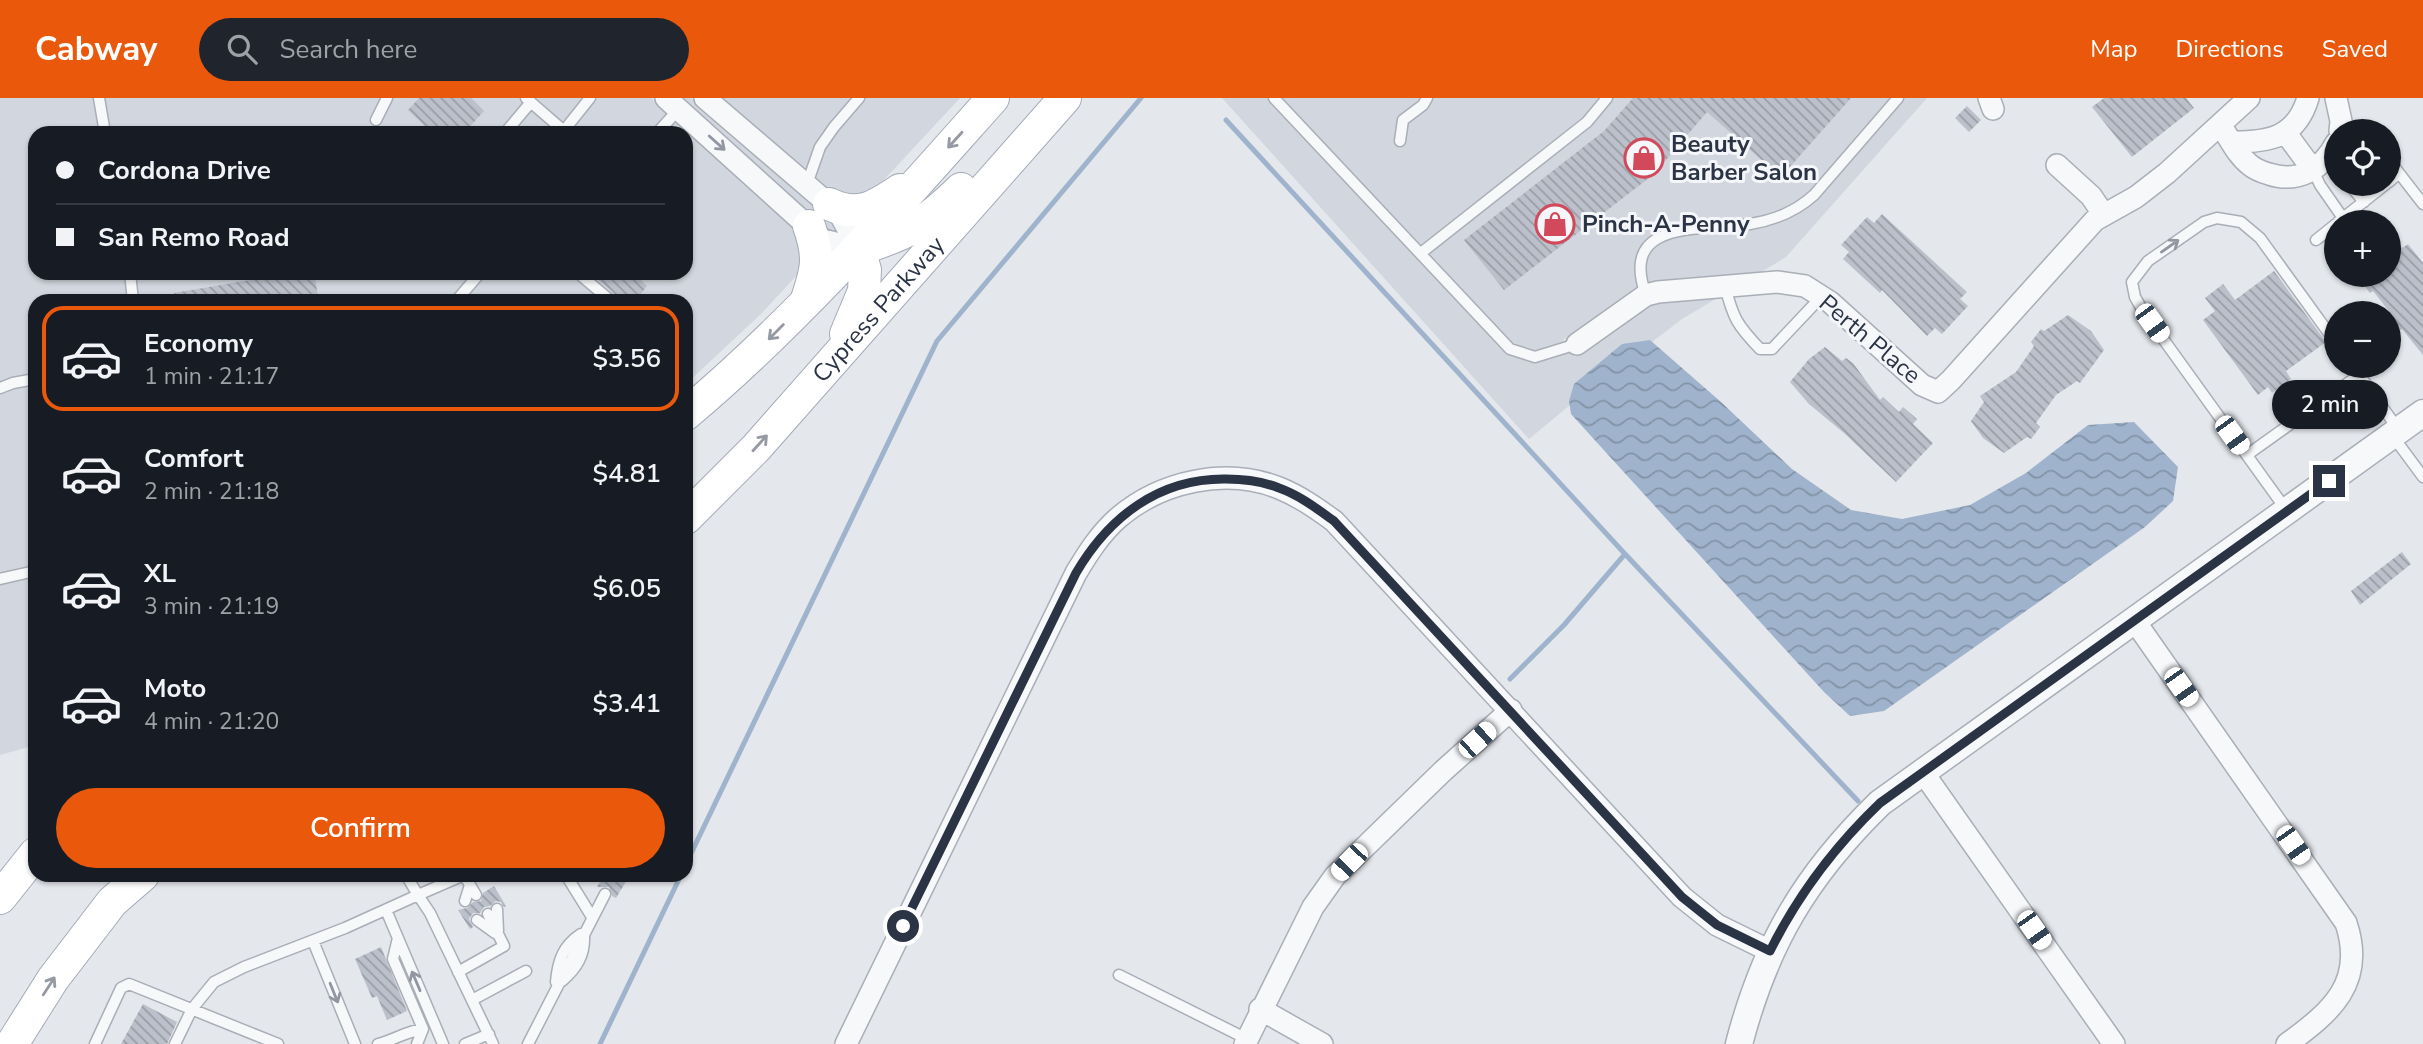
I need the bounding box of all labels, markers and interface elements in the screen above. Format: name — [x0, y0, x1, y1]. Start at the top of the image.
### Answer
search box — [199, 18, 689, 81]
text: Cabway — [35, 27, 157, 72]
icon: search — [223, 30, 261, 68]
text: Search here — [279, 32, 417, 67]
text: Map — [2090, 33, 2137, 65]
text: Directions — [2175, 33, 2284, 65]
text: Saved — [2322, 33, 2388, 65]
map controls — [2324, 119, 2401, 378]
button: locate — [2324, 119, 2401, 196]
place label: Beauty Barber Salon — [1671, 128, 1817, 188]
one-way arrow — [947, 131, 963, 149]
one-way arrow — [708, 135, 726, 151]
shop icon: Beauty Barber Salon — [1623, 137, 1665, 179]
text: Cordona Drive — [98, 153, 271, 188]
shop icon: Pinch-A-Penny — [1534, 203, 1576, 245]
place label: Pinch-A-Penny — [1582, 208, 1750, 240]
button: + — [2324, 210, 2401, 287]
text: San Remo Road — [98, 220, 290, 255]
street label: Cypress Parkway — [805, 229, 952, 389]
one-way arrow — [2160, 239, 2179, 253]
street label: Perth Place — [1812, 287, 1928, 391]
car — [2132, 300, 2173, 346]
button: − — [2324, 301, 2401, 378]
one-way arrow — [768, 324, 785, 341]
text: Economy — [144, 326, 253, 361]
icon: car — [60, 327, 123, 390]
text: $3.56 — [592, 341, 661, 376]
text: 1 min · 21:17 — [144, 361, 279, 392]
callout: 2 min — [2271, 380, 2387, 428]
text: 2 min — [2301, 389, 2359, 420]
car — [2212, 412, 2253, 458]
one-way arrow — [752, 434, 768, 452]
text: Comfort — [144, 441, 244, 476]
icon: car — [60, 442, 123, 505]
text: $4.81 — [592, 456, 661, 491]
route end — [2313, 465, 2345, 497]
text: 2 min · 21:18 — [144, 476, 279, 507]
text: XL — [144, 556, 176, 591]
icon: car — [60, 557, 123, 620]
text: $6.05 — [592, 571, 661, 606]
text: 3 min · 21:19 — [144, 591, 279, 622]
car — [2161, 664, 2202, 710]
text: Moto — [144, 671, 206, 706]
icon: car — [60, 672, 123, 735]
text: $3.41 — [592, 686, 661, 721]
text: 4 min · 21:20 — [144, 706, 279, 737]
car — [1455, 718, 1500, 762]
button: Confirm — [56, 788, 665, 868]
car — [2273, 822, 2314, 868]
car — [1327, 840, 1372, 884]
car — [2014, 907, 2055, 953]
route start — [887, 910, 919, 942]
one-way arrow — [409, 971, 422, 993]
one-way arrow — [42, 977, 56, 997]
one-way arrow — [328, 981, 341, 1003]

